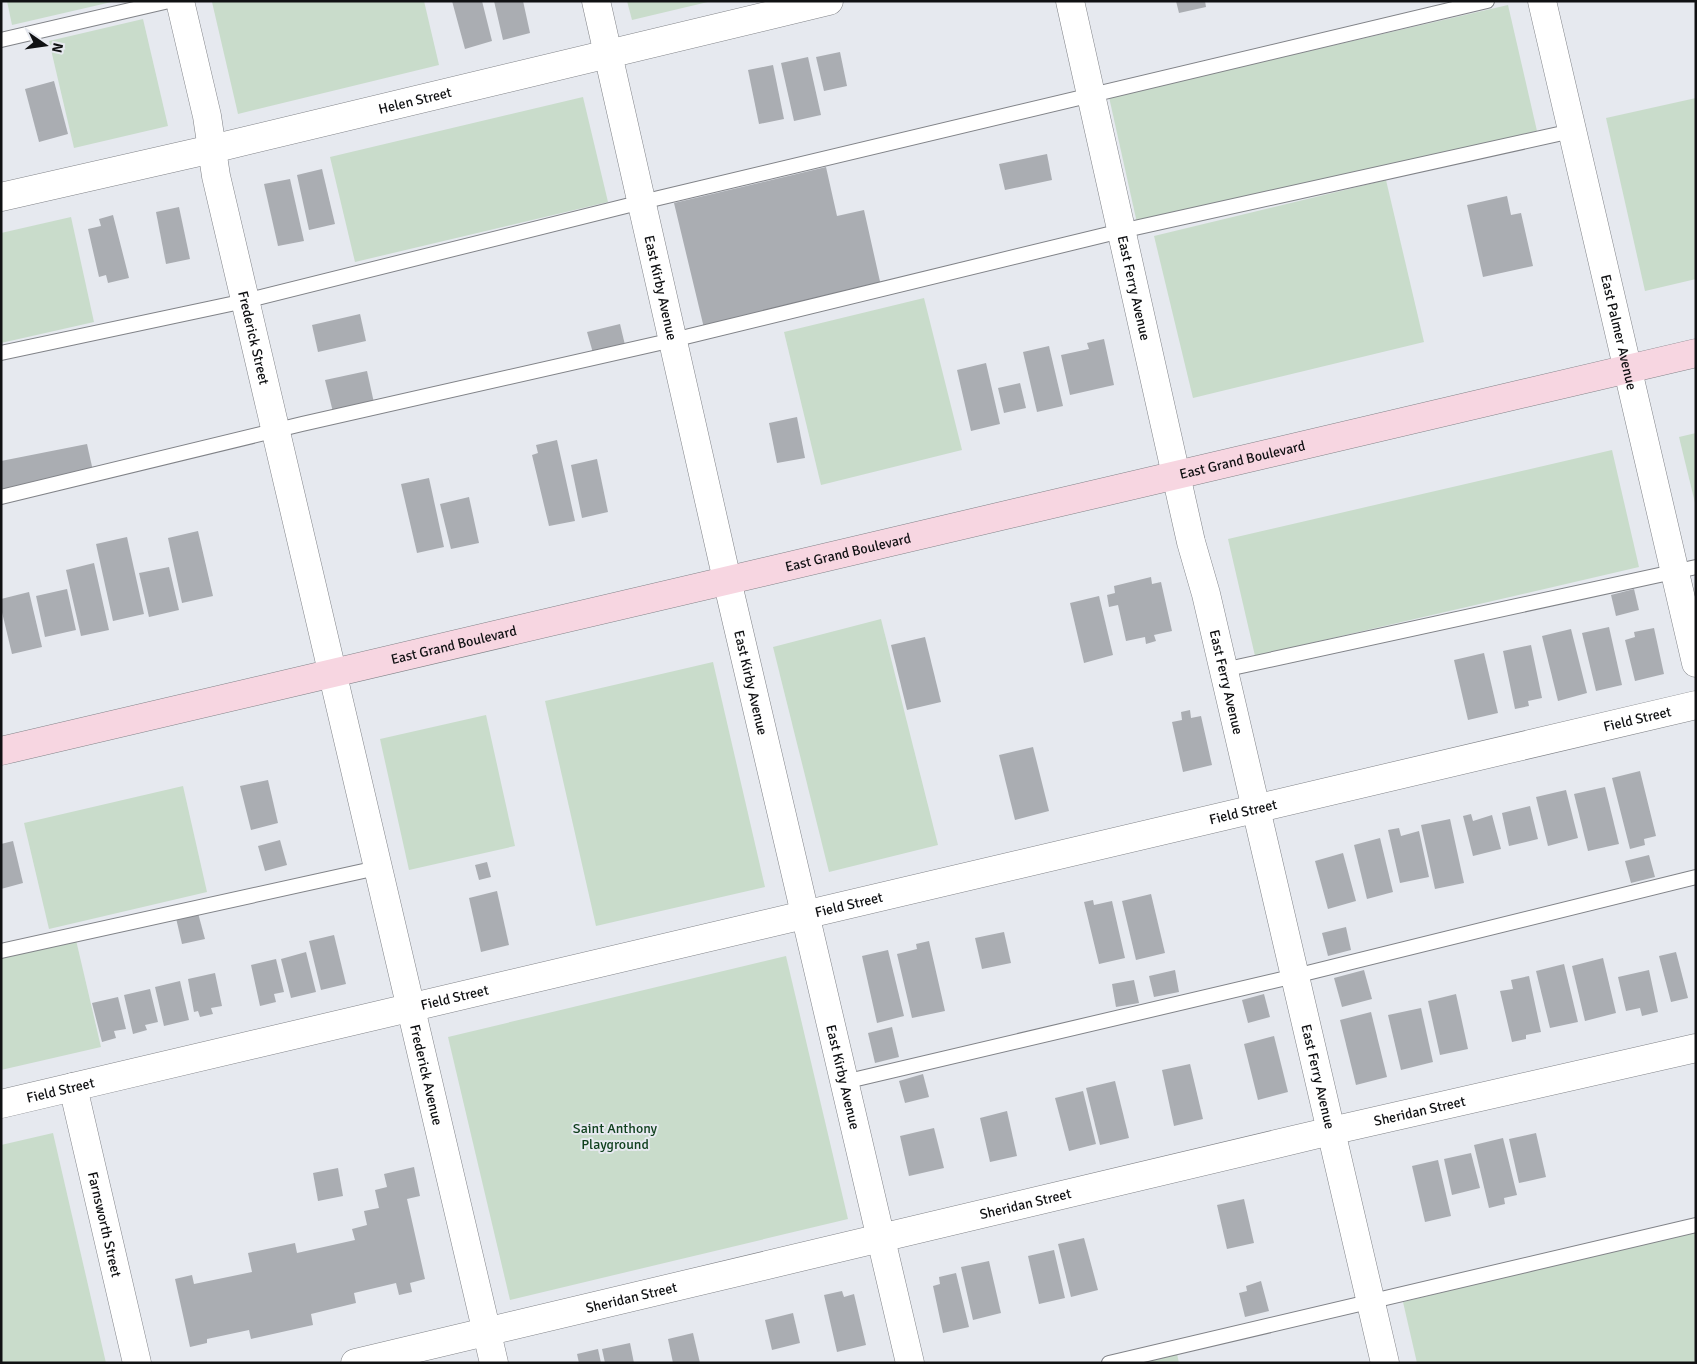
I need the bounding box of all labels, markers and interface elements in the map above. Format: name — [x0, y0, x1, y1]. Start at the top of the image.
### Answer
north arrow — [20, 20, 70, 70]
text: N — [48, 41, 67, 54]
street label: Helen Street — [377, 83, 453, 117]
street label: East Kirby Avenue — [641, 234, 681, 342]
street label: East Ferry Avenue — [1114, 234, 1154, 342]
street label: East Palmer Avenue — [1597, 273, 1641, 392]
street label: Frederick Street — [235, 289, 273, 386]
street label: East Grand Boulevard — [1178, 437, 1307, 483]
street label: East Grand Boulevard — [783, 529, 913, 575]
street label: East Grand Boulevard — [389, 622, 518, 668]
street label: East Kirby Avenue — [731, 628, 771, 737]
street label: East Ferry Avenue — [1206, 628, 1247, 736]
street label: Field Street — [1602, 703, 1673, 735]
street label: Field Street — [1207, 795, 1279, 828]
street label: Field Street — [813, 888, 885, 921]
street label: Field Street — [419, 981, 490, 1013]
street label: Frederick Avenue — [406, 1023, 447, 1127]
street label: East Kirby Avenue — [823, 1023, 864, 1131]
street label: East Ferry Avenue — [1298, 1023, 1339, 1131]
street label: Field Street — [25, 1074, 96, 1106]
street label: Sheridan Street — [1372, 1092, 1467, 1130]
park label: Saint Anthony Playground — [573, 1120, 658, 1153]
street label: Farnsworth Street — [84, 1170, 125, 1279]
street label: Sheridan Street — [978, 1185, 1073, 1223]
street label: Sheridan Street — [584, 1278, 679, 1316]

